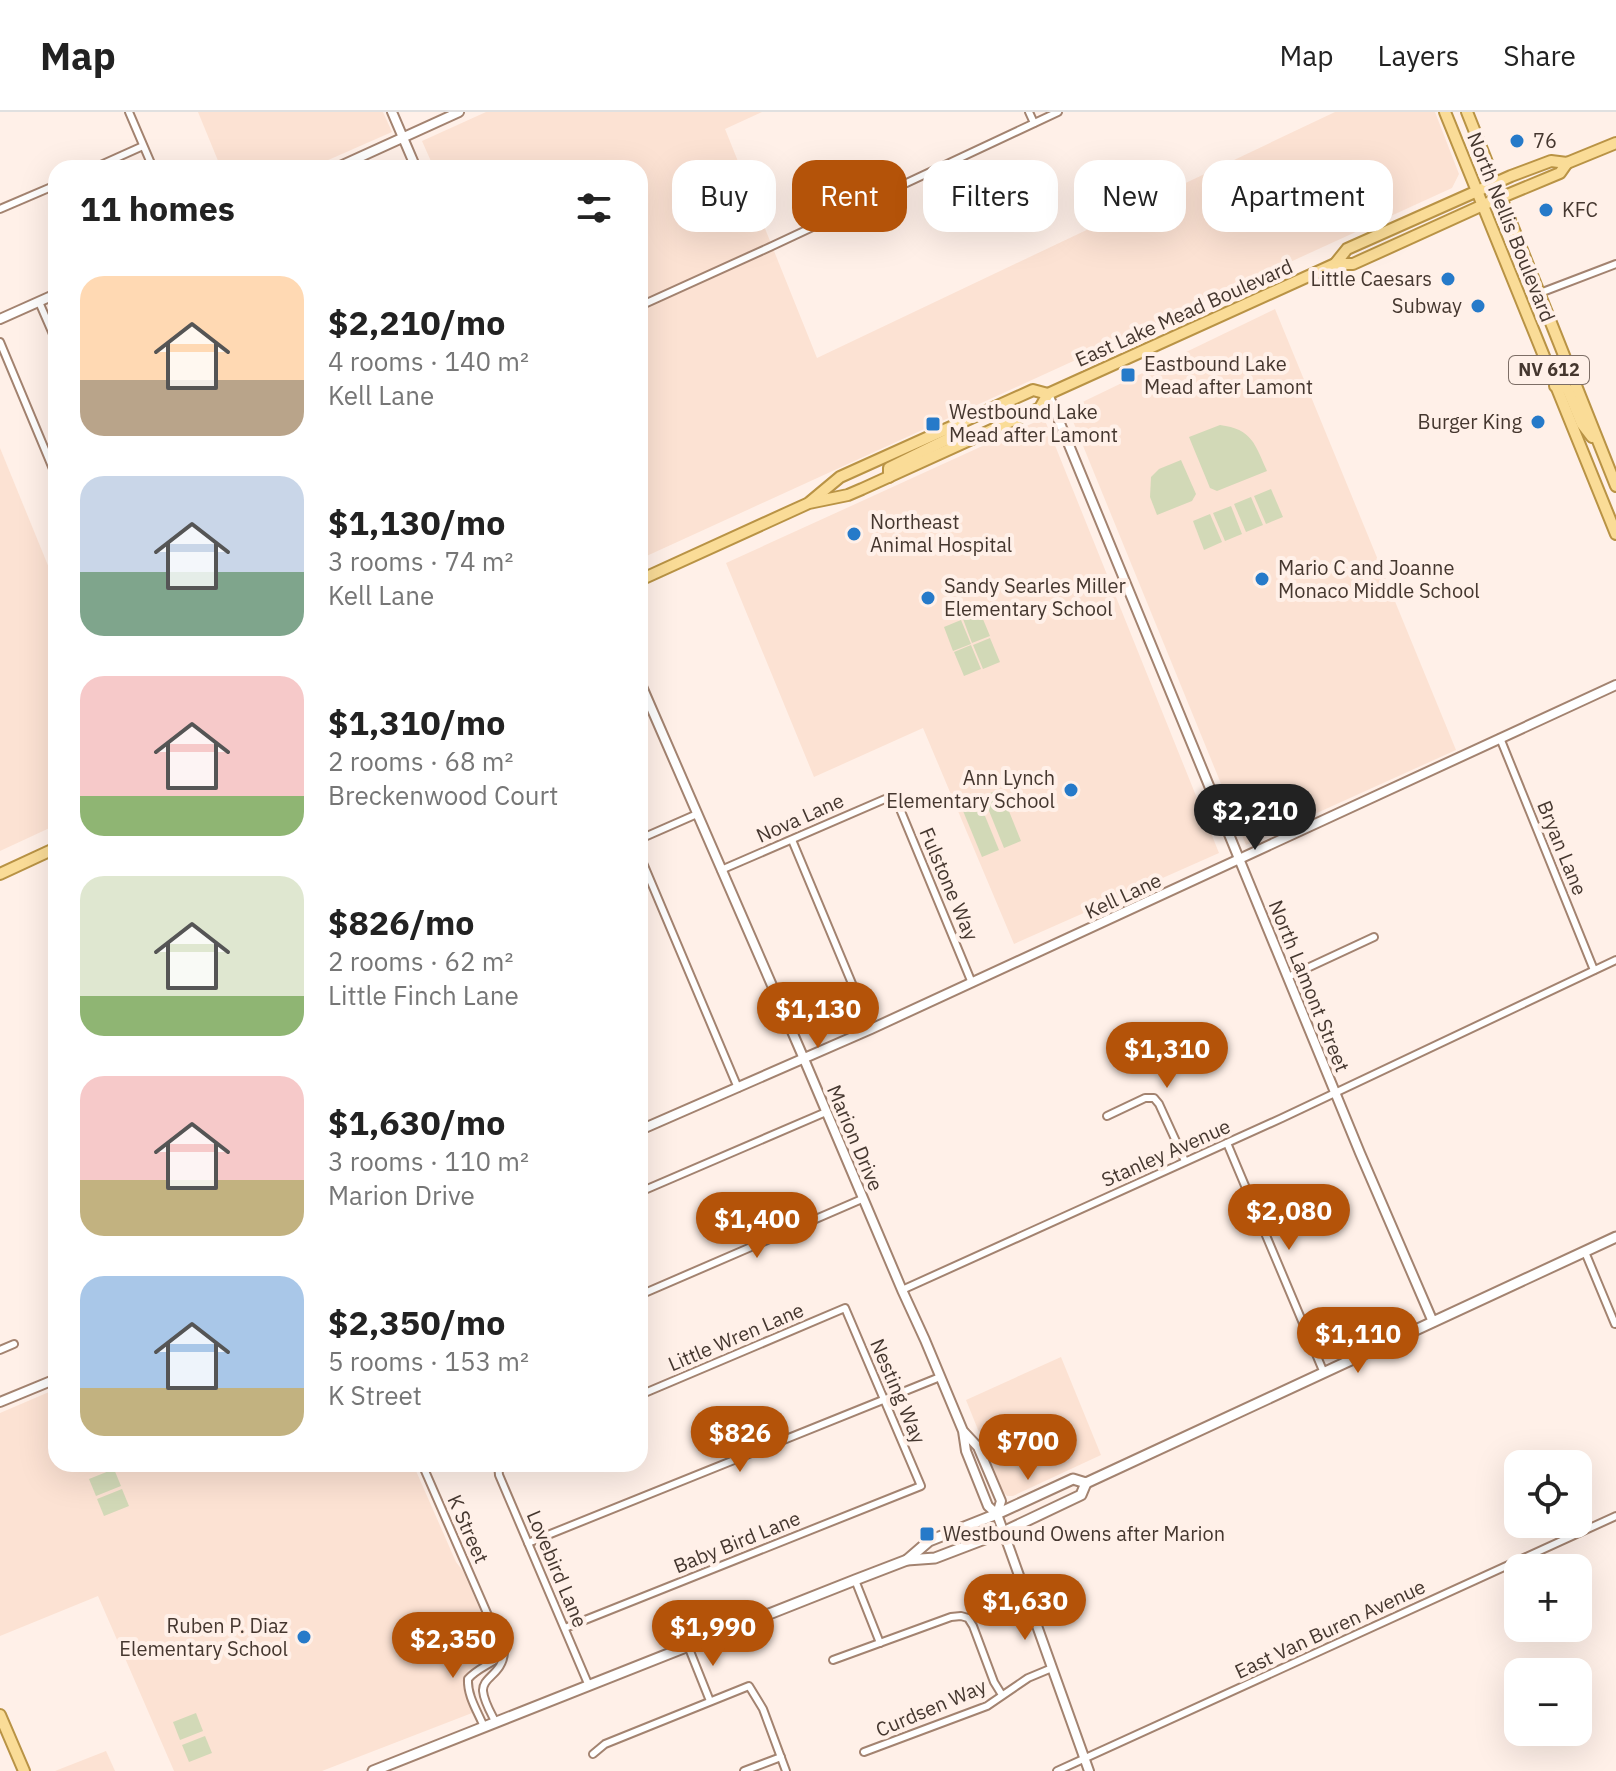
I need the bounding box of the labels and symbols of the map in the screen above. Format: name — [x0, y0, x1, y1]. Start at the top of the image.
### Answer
place label: 76 — [1533, 127, 1557, 154]
street label: North Nellis Boulevard — [1461, 128, 1562, 326]
marker: 76 — [1508, 132, 1526, 150]
place label: KFC — [1562, 196, 1598, 223]
marker: KFC — [1537, 201, 1555, 219]
street label: East Lake Mead Boulevard — [1071, 252, 1297, 373]
place label: Little Caesars — [1310, 265, 1432, 292]
marker: Little Caesars — [1439, 270, 1457, 288]
place label: Subway — [1392, 292, 1462, 319]
marker: Subway — [1469, 297, 1487, 315]
place label: Eastbound Lake Mead after Lamont — [1144, 350, 1313, 400]
road number: NV 612 — [1509, 356, 1589, 384]
marker: Eastbound Lake Mead after Lamont — [1119, 366, 1137, 384]
place label: Westbound Lake Mead after Lamont — [949, 398, 1118, 448]
place label: Burger King — [1418, 408, 1522, 435]
marker: Burger King — [1529, 413, 1547, 431]
marker: Westbound Lake Mead after Lamont — [924, 415, 942, 433]
place label: Northeast Animal Hospital — [870, 508, 1012, 558]
marker: Northeast Animal Hospital — [845, 525, 863, 543]
place label: Mario C and Joanne Monaco Middle School — [1278, 554, 1480, 604]
marker: Mario C and Joanne Monaco Middle School — [1253, 570, 1271, 588]
place label: Sandy Searles Miller Elementary School — [944, 572, 1126, 622]
marker: Sandy Searles Miller Elementary School — [919, 589, 937, 607]
place label: Ann Lynch Elementary School — [886, 764, 1055, 814]
marker: Ann Lynch Elementary School — [1062, 781, 1080, 799]
pin: $2,210 — [1190, 784, 1320, 852]
street label: Nova Lane — [752, 786, 848, 849]
street label: Bryan Lane — [1531, 796, 1594, 899]
street label: Fulstone Way — [913, 823, 985, 945]
street label: Kell Lane — [1080, 866, 1166, 925]
street label: North Lamont Street — [1263, 896, 1356, 1076]
pin: $1,130 — [753, 982, 883, 1050]
pin: $1,310 — [1102, 1022, 1232, 1090]
street label: Marion Drive — [821, 1081, 890, 1195]
street label: Stanley Avenue — [1097, 1112, 1235, 1193]
pin: $2,080 — [1224, 1184, 1354, 1252]
pin: $1,400 — [692, 1192, 822, 1260]
street label: Little Wren Lane — [664, 1296, 808, 1377]
pin: $1,110 — [1293, 1307, 1423, 1375]
street label: Nesting Way — [864, 1334, 933, 1447]
pin: $826 — [693, 1406, 787, 1474]
pin: $700 — [981, 1414, 1075, 1482]
street label: K Street — [441, 1490, 495, 1567]
street label: Baby Bird Lane — [669, 1504, 804, 1579]
street label: Lovebird Lane — [521, 1506, 594, 1631]
place label: Westbound Owens after Marion — [943, 1520, 1225, 1547]
marker: Westbound Owens after Marion — [918, 1525, 936, 1543]
street label: East Van Buren Avenue — [1230, 1572, 1430, 1685]
pin: $1,630 — [960, 1574, 1090, 1642]
pin: $1,990 — [648, 1600, 778, 1668]
place label: Ruben P. Diaz Elementary School — [119, 1612, 288, 1662]
pin: $2,350 — [388, 1612, 518, 1680]
marker: Ruben P. Diaz Elementary School — [295, 1628, 313, 1646]
street label: Curdsen Way — [871, 1672, 990, 1743]

